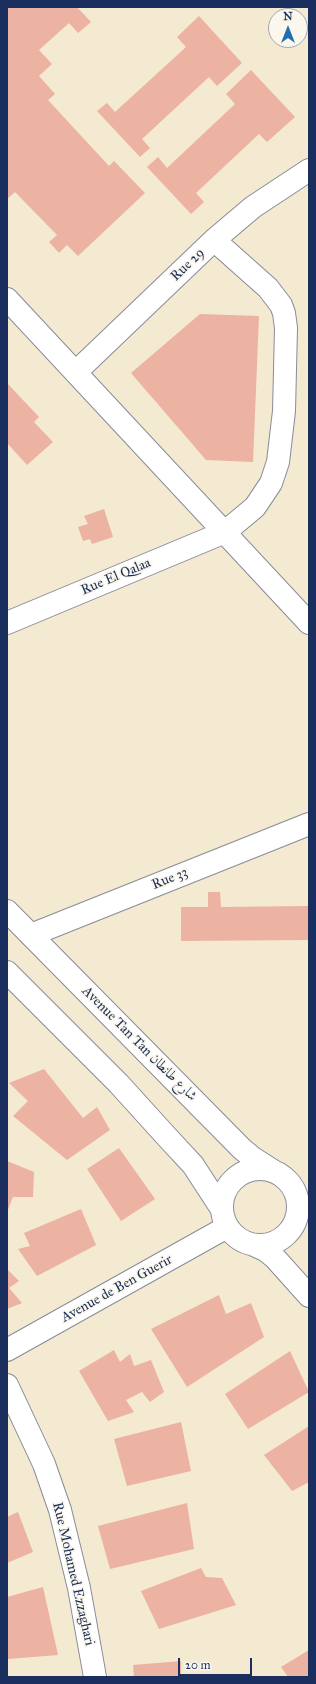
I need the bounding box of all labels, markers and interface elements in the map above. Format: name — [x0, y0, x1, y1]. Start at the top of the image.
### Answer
north arrow — [268, 8, 308, 48]
text: N — [283, 10, 293, 23]
street label: Rue 29 — [168, 245, 208, 285]
street label: Rue El Qalaa — [79, 555, 153, 599]
street label: Rue 33 — [150, 864, 190, 894]
street label: Avenue Tan Tan شارع طانطان — [78, 983, 200, 1105]
street label: Avenue de Ben Guerir — [58, 1251, 176, 1327]
street label: Rue Mohamed Ezzaghari — [48, 1501, 98, 1647]
scale bar — [180, 1650, 254, 1676]
text: 20 m — [185, 1658, 211, 1672]

